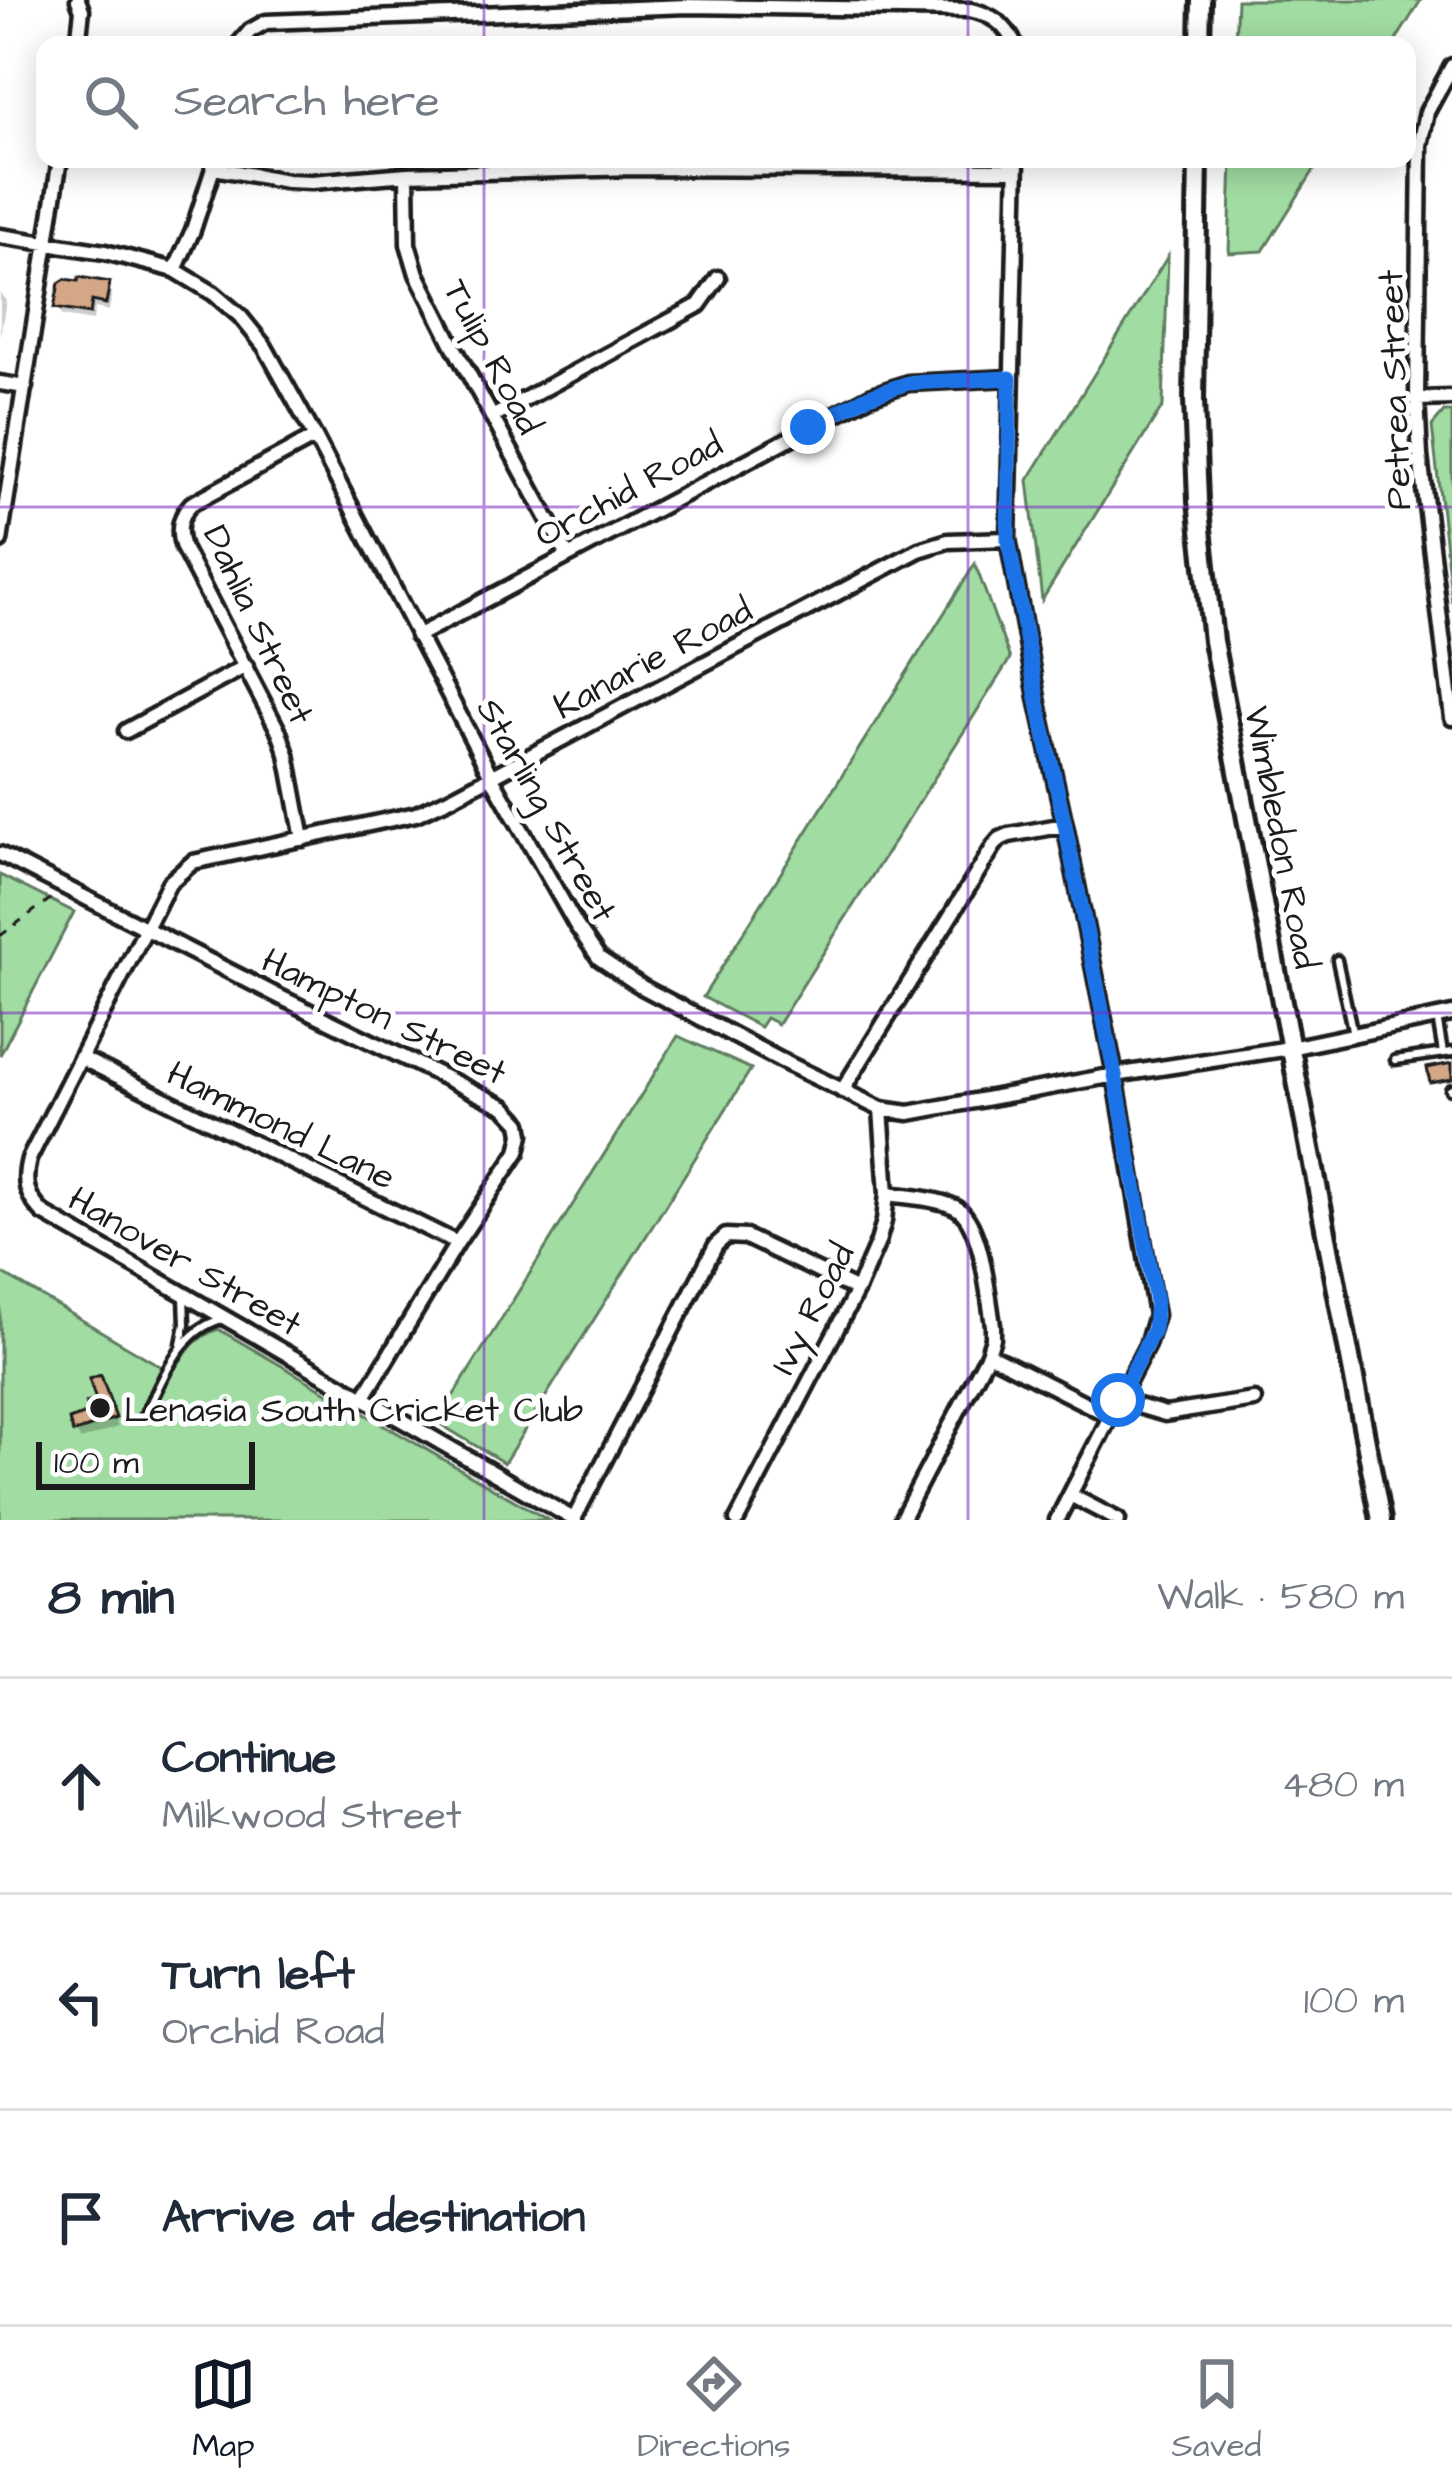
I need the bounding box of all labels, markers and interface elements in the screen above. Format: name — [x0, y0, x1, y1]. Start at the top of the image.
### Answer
search box — [36, 36, 1416, 168]
icon: search — [78, 69, 144, 135]
text: Search here — [174, 71, 440, 133]
street label: Petrea Street — [1366, 269, 1425, 511]
street label: Tulip Road — [430, 271, 554, 444]
route end — [781, 400, 835, 454]
street label: Orchid Road — [526, 419, 732, 561]
street label: Dahlia Street — [189, 517, 326, 733]
street label: Kanarie Road — [545, 585, 762, 733]
street label: Starling Street — [462, 689, 629, 932]
street label: Wimbledon Road — [1230, 702, 1331, 973]
street label: Hampton Street — [253, 936, 515, 1099]
street label: Hammond Lane — [158, 1049, 404, 1204]
street label: Hanover Street — [59, 1175, 311, 1350]
street label: Ivy Road — [759, 1235, 868, 1384]
route start — [1091, 1373, 1145, 1427]
place label: Lenasia South Cricket Club — [124, 1385, 583, 1436]
marker: Lenasia South Cricket Club — [87, 1395, 113, 1421]
scale bar — [36, 1436, 255, 1489]
text: 100 m — [54, 1440, 139, 1486]
text: 8 min — [48, 1563, 174, 1634]
text: Walk · 580 m — [1157, 1571, 1404, 1625]
text: Continue — [162, 1728, 336, 1790]
icon: ahead — [48, 1753, 114, 1819]
text: 480 m — [1282, 1759, 1404, 1813]
text: Milkwood Street — [162, 1790, 462, 1844]
text: Turn left — [162, 1944, 355, 2006]
icon: left — [48, 1969, 114, 2035]
text: 100 m — [1304, 1975, 1404, 2029]
text: Orchid Road — [162, 2006, 385, 2060]
icon: arrive — [48, 2185, 114, 2251]
text: Arrive at destination — [162, 2187, 585, 2249]
tab: Map — [190, 2351, 256, 2469]
tab: Directions — [637, 2351, 791, 2469]
tab: Saved — [1172, 2351, 1262, 2469]

